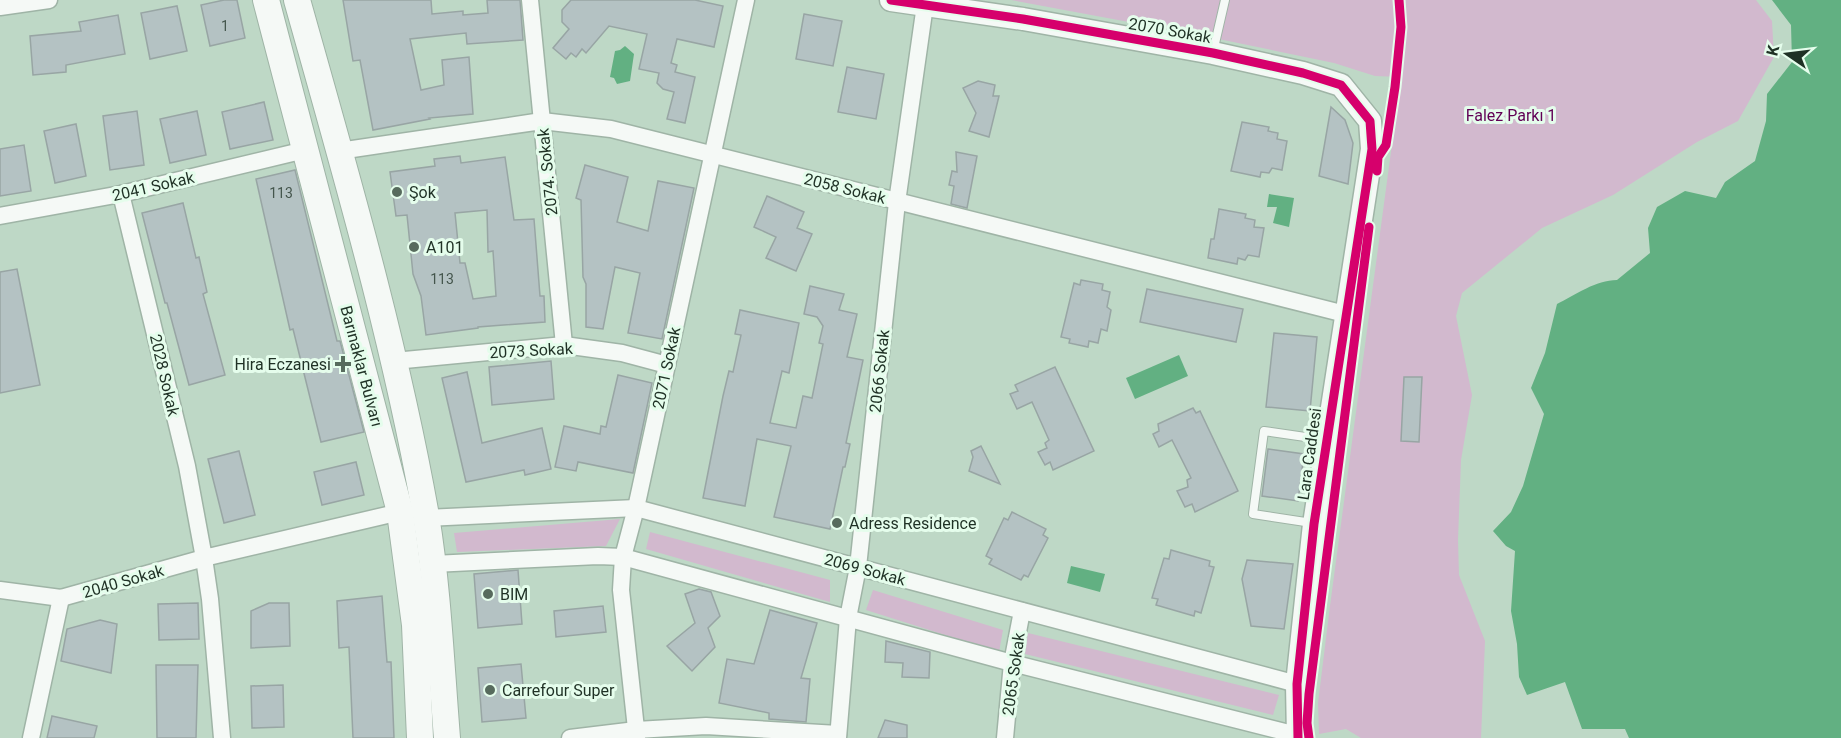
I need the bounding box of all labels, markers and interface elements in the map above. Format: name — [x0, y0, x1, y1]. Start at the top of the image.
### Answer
street label: 2070 Sokak — [1127, 14, 1214, 47]
house number: 1 — [221, 18, 229, 34]
north arrow — [1757, 24, 1817, 84]
text: K — [1762, 42, 1784, 58]
park label: Falez Parkı 1 — [1466, 106, 1556, 125]
street label: 2074. Sokak — [533, 126, 562, 217]
street label: 2041 Sokak — [110, 168, 197, 205]
street label: 2058 Sokak — [802, 169, 889, 208]
place label: Şok — [409, 183, 437, 202]
house number: 113 — [269, 185, 293, 201]
marker: Şok — [390, 185, 404, 199]
place label: A101 — [426, 238, 463, 257]
marker: A101 — [407, 240, 421, 254]
house number: 113 — [430, 271, 454, 287]
street label: Barınaklar Bulvarı — [336, 304, 387, 429]
street label: 2071 Sokak — [649, 324, 685, 411]
street label: 2066 Sokak — [866, 328, 893, 414]
street label: 2028 Sokak — [146, 332, 183, 419]
street label: 2073 Sokak — [489, 339, 574, 362]
place label: Hira Eczanesi — [234, 355, 331, 374]
marker: Hira Eczanesi — [336, 357, 350, 371]
street label: Lara Caddesi — [1294, 407, 1325, 501]
place label: Adress Residence — [849, 514, 976, 533]
marker: Adress Residence — [830, 516, 844, 530]
street label: 2069 Sokak — [822, 550, 909, 590]
street label: 2040 Sokak — [80, 561, 167, 602]
place label: BIM — [500, 585, 528, 604]
marker: BIM — [481, 587, 495, 601]
street label: 2065 Sokak — [998, 631, 1029, 717]
place label: Carrefour Super — [502, 681, 615, 700]
marker: Carrefour Super — [483, 683, 497, 697]

